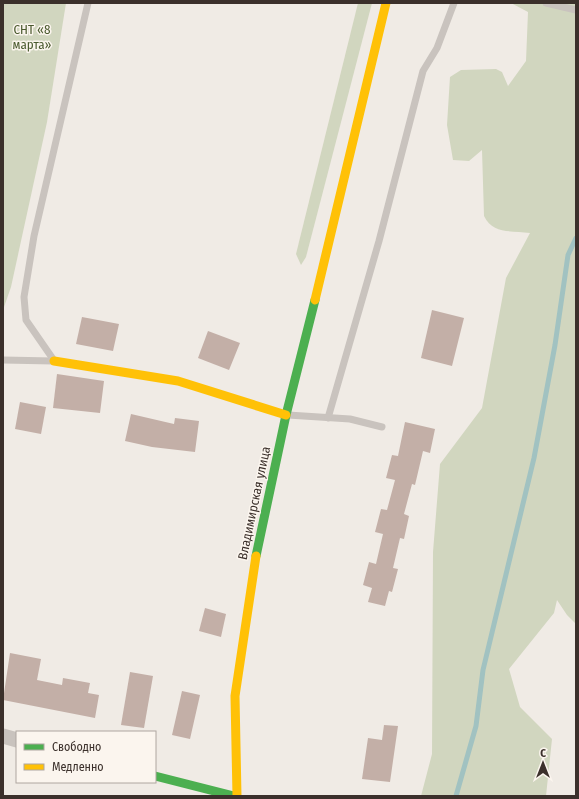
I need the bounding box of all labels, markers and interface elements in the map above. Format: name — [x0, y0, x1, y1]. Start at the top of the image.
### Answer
park label: СНТ «8 марта» — [12, 22, 52, 52]
street label: Владимирская улица — [235, 445, 273, 561]
legend — [16, 731, 156, 783]
text: Свободно — [52, 740, 101, 754]
north arrow — [523, 743, 563, 783]
text: С — [540, 747, 546, 760]
text: Медленно — [52, 760, 104, 774]

